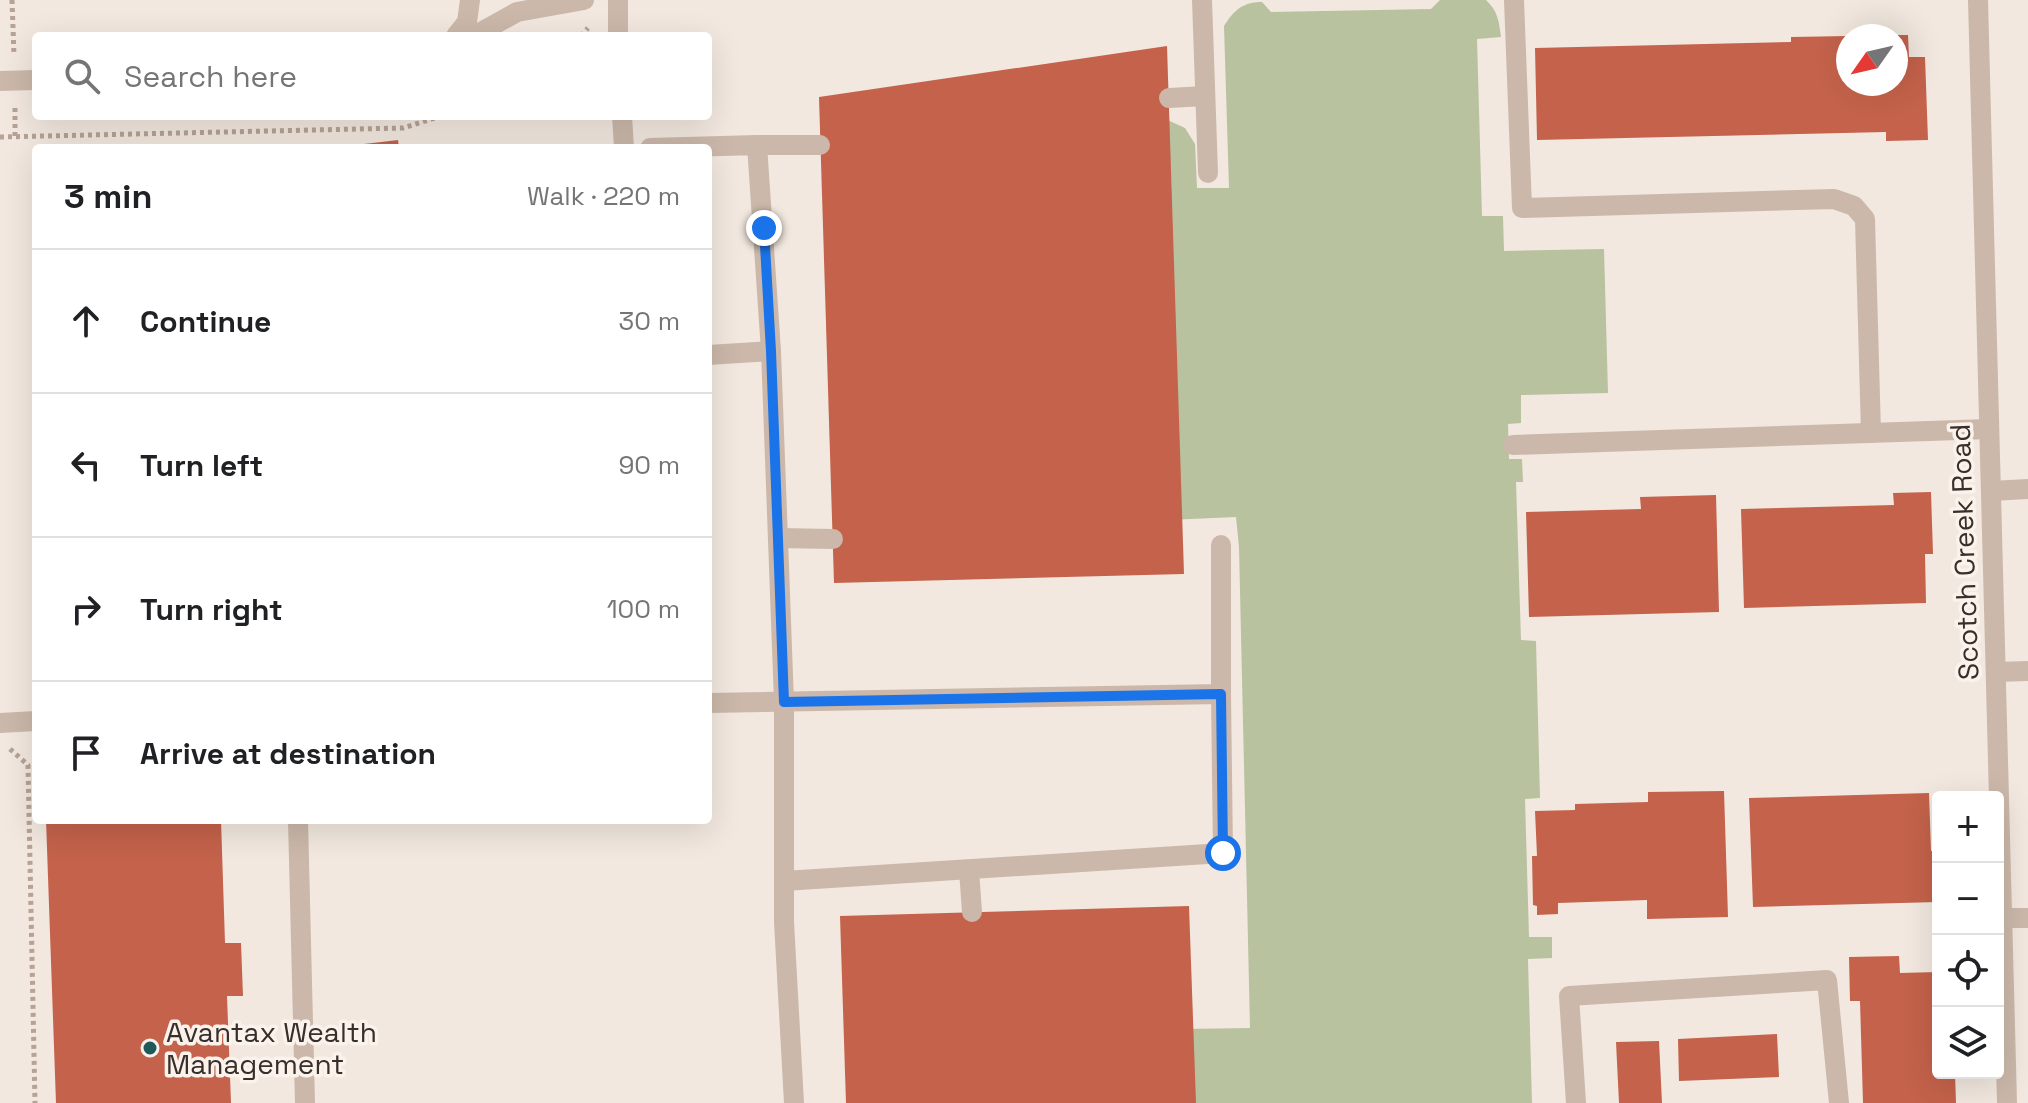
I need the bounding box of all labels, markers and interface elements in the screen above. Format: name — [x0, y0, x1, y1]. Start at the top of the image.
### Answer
north arrow — [1836, 24, 1908, 96]
search box — [32, 32, 712, 120]
icon: search — [60, 54, 104, 98]
text: Search here — [124, 57, 297, 96]
text: 3 min — [64, 175, 152, 218]
text: Walk · 220 m — [527, 179, 680, 213]
route end — [746, 210, 782, 246]
icon: ahead — [64, 299, 108, 343]
text: Continue — [140, 302, 271, 341]
text: 30 m — [619, 304, 680, 338]
street label: Scotch Creek Road — [1942, 423, 1986, 681]
icon: left — [64, 443, 108, 487]
text: Turn left — [140, 446, 263, 485]
text: 90 m — [618, 448, 680, 482]
icon: right — [64, 587, 108, 631]
text: Turn right — [140, 590, 283, 629]
text: 100 m — [607, 592, 680, 626]
icon: arrive — [64, 731, 108, 775]
text: Arrive at destination — [140, 734, 436, 773]
map controls — [1932, 791, 2004, 1079]
button: + — [1932, 791, 2004, 863]
route start — [1205, 835, 1241, 871]
button: − — [1932, 863, 2004, 935]
button: locate — [1932, 935, 2004, 1007]
button: layers — [1932, 1007, 2004, 1079]
place label: Avantax Wealth Management — [166, 1014, 377, 1082]
marker: Avantax Wealth Management — [141, 1039, 159, 1057]

